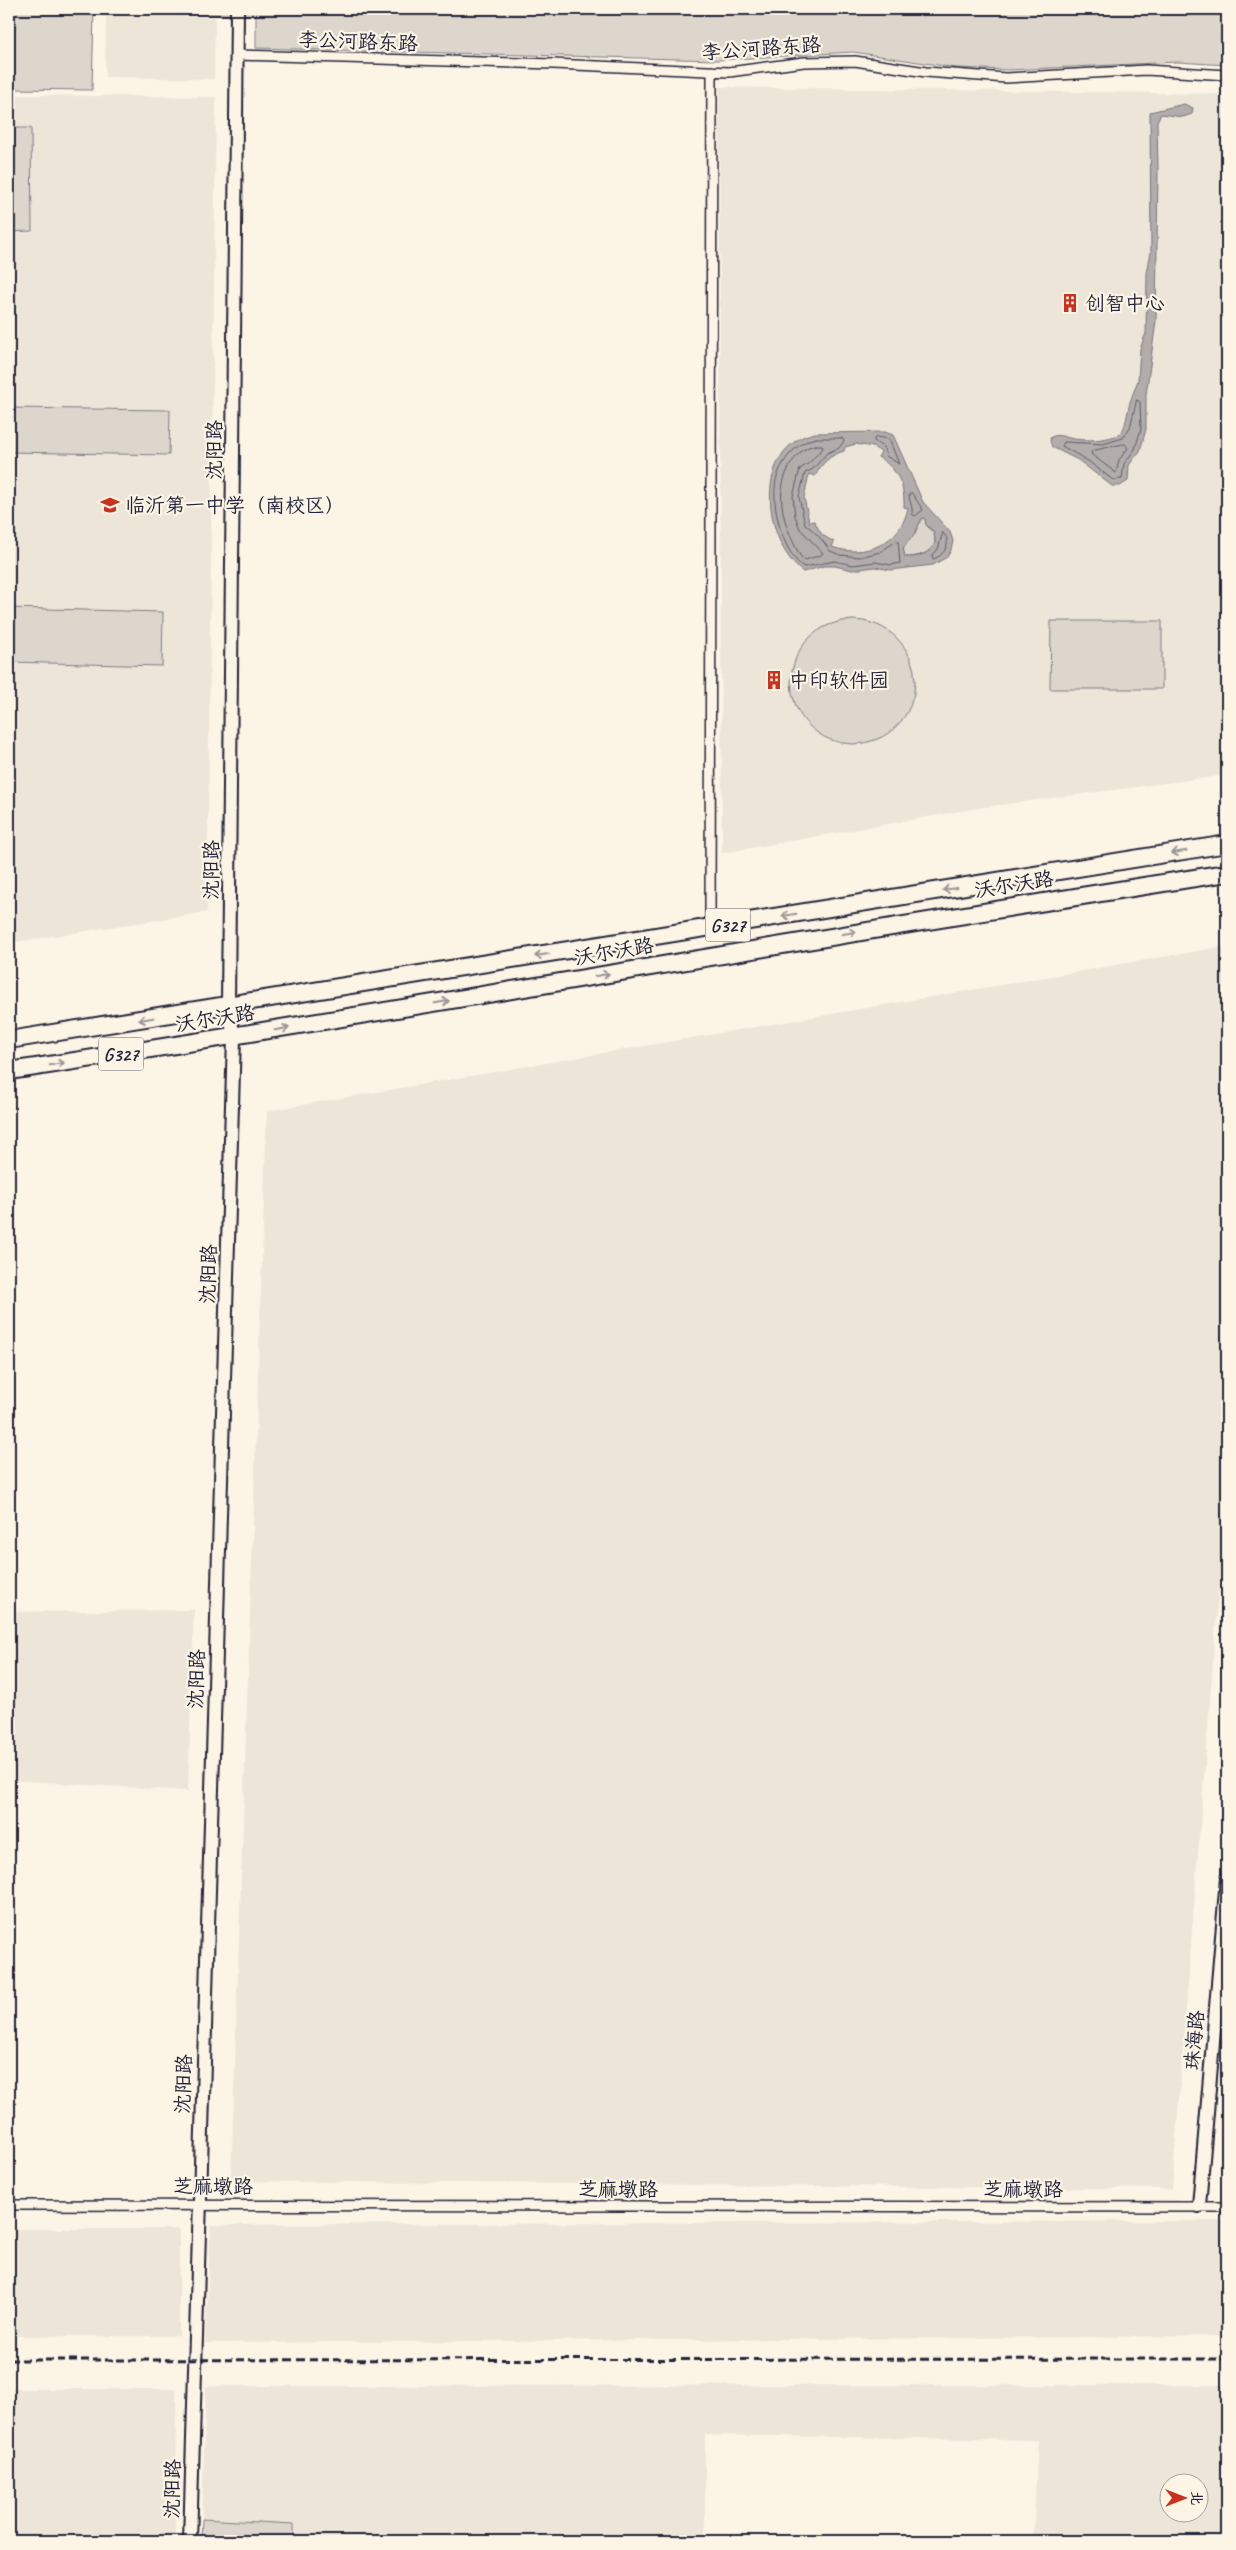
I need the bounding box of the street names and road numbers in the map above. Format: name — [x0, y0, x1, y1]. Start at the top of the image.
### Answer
street label: 李公河路东路 — [298, 27, 419, 56]
street label: 李公河路东路 — [700, 32, 823, 65]
street label: 沈阳路 — [202, 419, 227, 480]
street label: 沈阳路 — [199, 839, 224, 900]
street label: 沃尔沃路 — [973, 866, 1057, 903]
road number: G327 — [706, 908, 750, 942]
street label: 沃尔沃路 — [573, 932, 657, 971]
street label: 沃尔沃路 — [174, 1000, 258, 1037]
road number: G327 — [98, 1038, 144, 1070]
street label: 沈阳路 — [195, 1243, 222, 1304]
street label: 沈阳路 — [183, 1648, 210, 1709]
street label: 珠海路 — [1179, 2008, 1210, 2071]
street label: 沈阳路 — [170, 2053, 197, 2114]
street label: 芝麻墩路 — [173, 2174, 254, 2199]
street label: 芝麻墩路 — [578, 2177, 659, 2202]
street label: 芝麻墩路 — [983, 2177, 1064, 2202]
street label: 沈阳路 — [159, 2458, 186, 2519]

